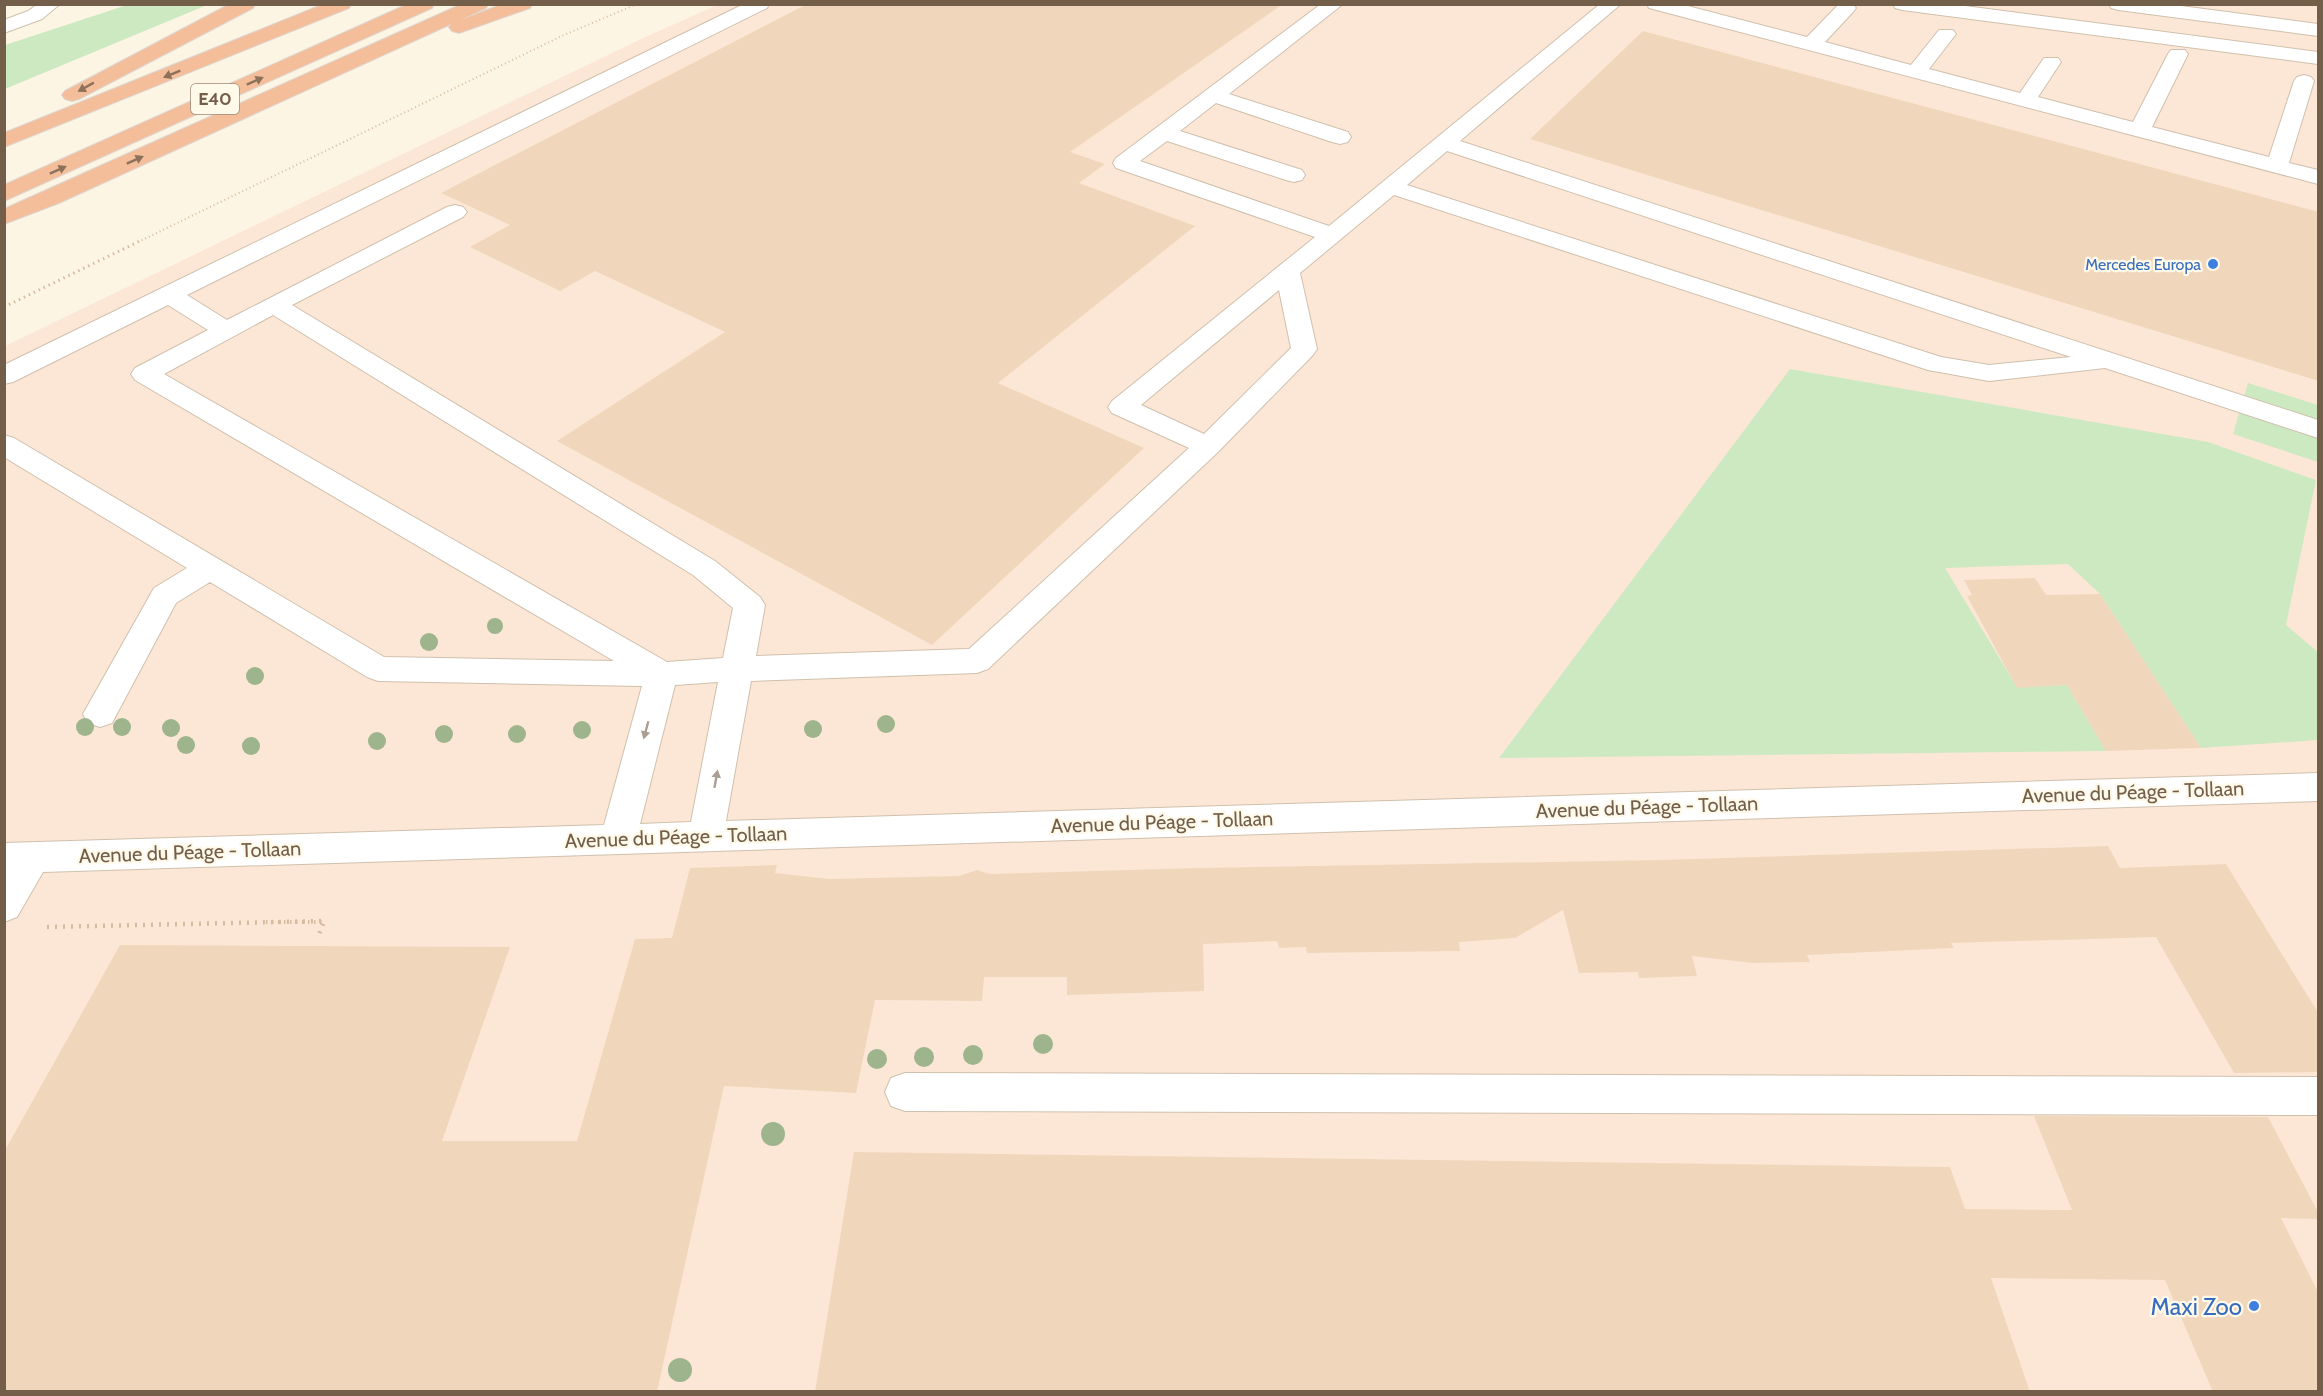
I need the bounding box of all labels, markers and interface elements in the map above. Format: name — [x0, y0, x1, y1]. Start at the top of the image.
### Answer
one-way arrow — [162, 69, 180, 79]
one-way arrow — [246, 76, 264, 86]
one-way arrow — [77, 82, 94, 92]
road number: E40 — [191, 84, 239, 114]
one-way arrow — [127, 156, 144, 165]
one-way arrow — [49, 165, 66, 174]
place label: Mercedes Europa — [2085, 255, 2201, 274]
marker: Mercedes Europa — [2206, 257, 2220, 271]
one-way arrow — [641, 721, 651, 740]
one-way arrow — [712, 769, 721, 788]
street label: Avenue du Péage - Tollaan — [2021, 776, 2245, 808]
street label: Avenue du Péage - Tollaan — [1535, 791, 1759, 823]
street label: Avenue du Péage - Tollaan — [1050, 806, 1274, 838]
street label: Avenue du Péage - Tollaan — [564, 821, 788, 853]
street label: Avenue du Péage - Tollaan — [78, 836, 302, 868]
place label: Maxi Zoo — [2150, 1292, 2242, 1321]
marker: Maxi Zoo — [2247, 1299, 2261, 1313]

